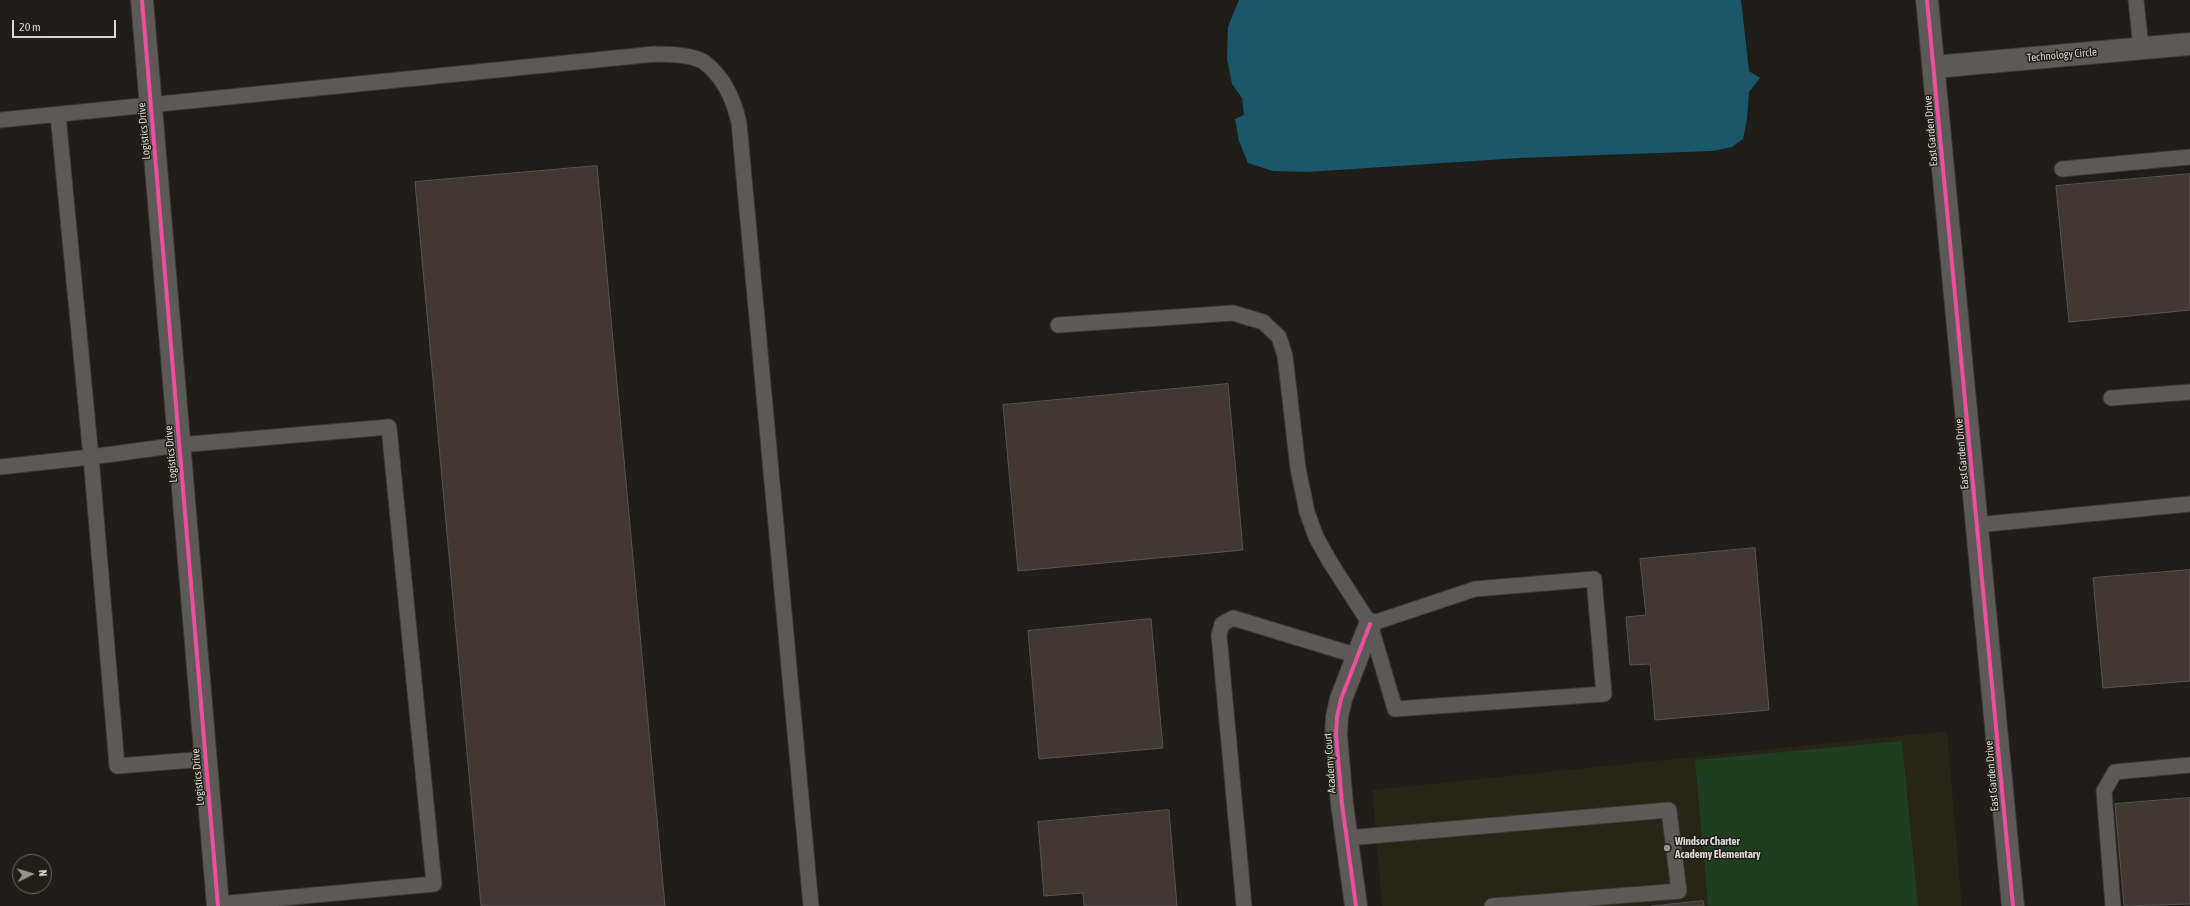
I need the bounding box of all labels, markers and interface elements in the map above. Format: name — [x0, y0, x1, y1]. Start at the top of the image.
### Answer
scale bar — [14, 12, 118, 38]
text: 20 m — [19, 20, 41, 34]
street label: Technology Circle — [2026, 45, 2098, 65]
street label: East Garden Drive — [1921, 95, 1941, 167]
street label: Logistics Drive — [135, 102, 153, 160]
street label: East Garden Drive — [1952, 418, 1972, 490]
street label: Logistics Drive — [162, 425, 180, 483]
street label: Academy Court — [1321, 732, 1339, 794]
street label: East Garden Drive — [1982, 740, 2002, 812]
street label: Logistics Drive — [189, 748, 207, 806]
place label: Windsor Charter Academy Elementary — [1675, 835, 1761, 861]
marker: Windsor Charter Academy Elementary — [1662, 843, 1672, 853]
north arrow — [12, 854, 52, 894]
text: N — [37, 869, 49, 877]

